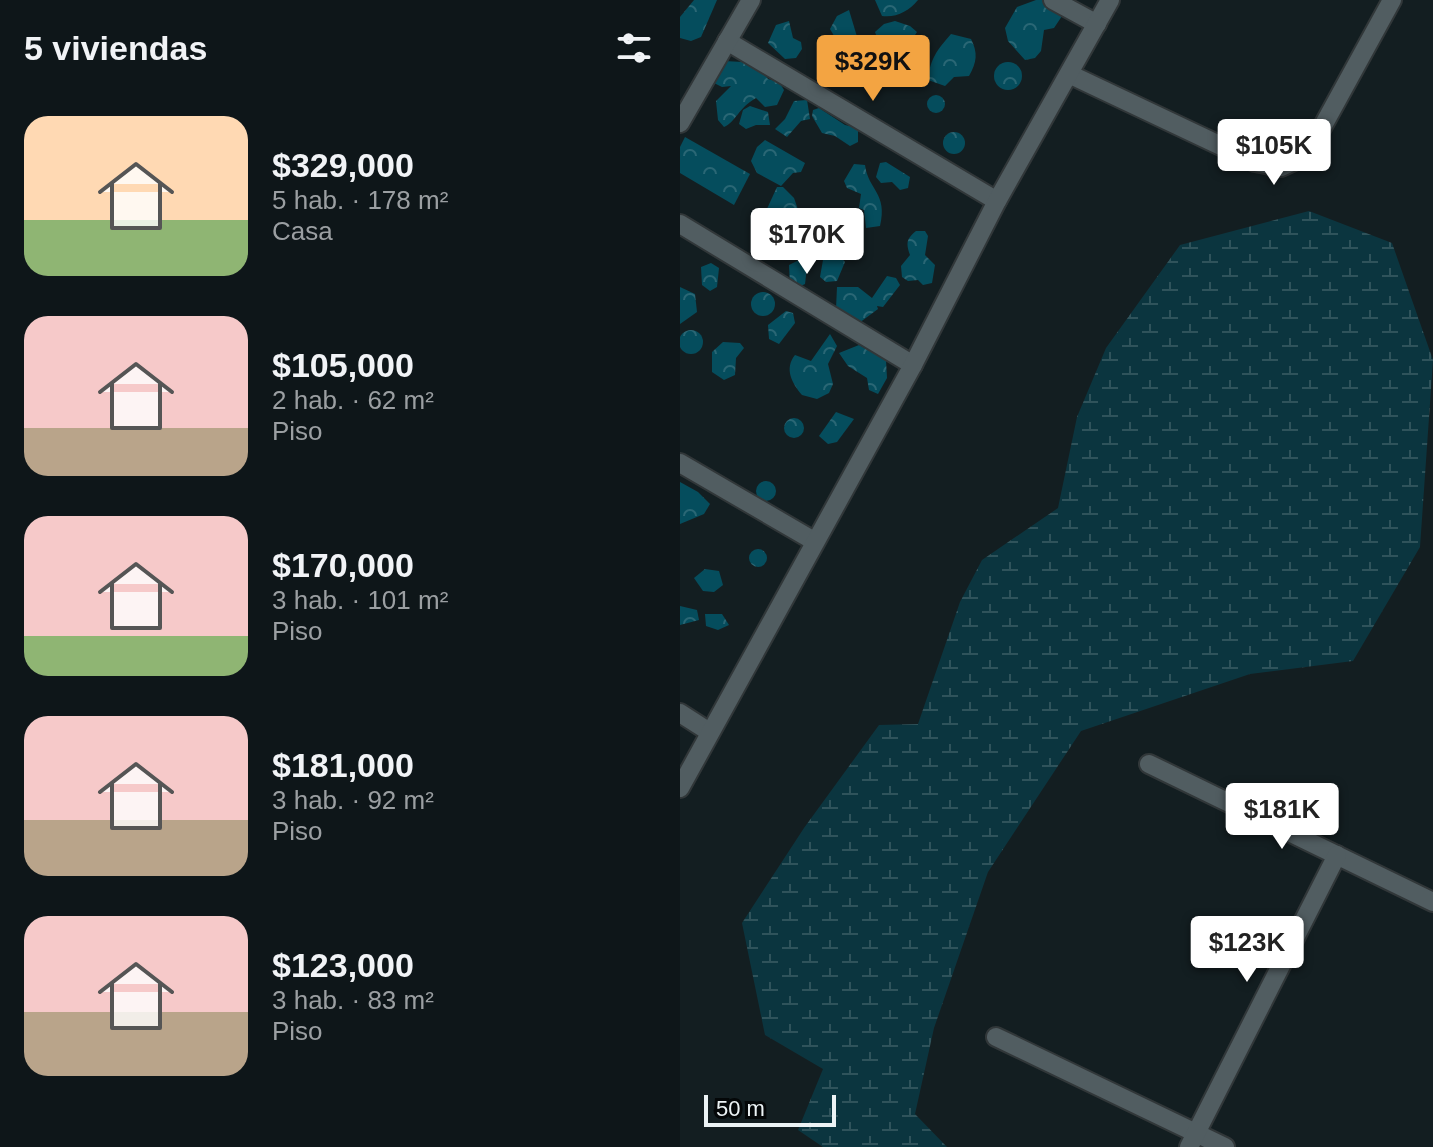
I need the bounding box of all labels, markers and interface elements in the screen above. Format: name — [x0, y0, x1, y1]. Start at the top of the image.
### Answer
icon: filters — [612, 26, 656, 70]
text: 5 viviendas — [24, 29, 207, 67]
pin: $329K — [817, 35, 929, 103]
text: $329K — [835, 46, 911, 76]
pin: $105K — [1218, 119, 1330, 187]
text: $105K — [1236, 130, 1312, 160]
text: $329,000 — [272, 146, 414, 184]
icon: home — [88, 148, 184, 244]
text: 5 hab. · 178 m² — [272, 185, 448, 215]
pin: $170K — [751, 208, 863, 276]
text: Casa — [272, 216, 333, 246]
text: $170K — [769, 219, 845, 249]
text: $105,000 — [272, 346, 414, 384]
icon: home — [88, 348, 184, 444]
text: 2 hab. · 62 m² — [272, 385, 434, 415]
text: Piso — [272, 416, 323, 446]
text: $170,000 — [272, 546, 414, 584]
icon: home — [88, 548, 184, 644]
text: 3 hab. · 101 m² — [272, 585, 448, 615]
text: Piso — [272, 616, 323, 646]
text: $181,000 — [272, 746, 414, 784]
icon: home — [88, 748, 184, 844]
pin: $181K — [1226, 783, 1338, 851]
text: 3 hab. · 92 m² — [272, 785, 434, 815]
text: $181K — [1244, 794, 1320, 824]
text: Piso — [272, 816, 323, 846]
pin: $123K — [1191, 916, 1303, 984]
text: $123K — [1209, 927, 1285, 957]
text: $123,000 — [272, 946, 414, 984]
icon: home — [88, 948, 184, 1044]
text: 3 hab. · 83 m² — [272, 985, 434, 1015]
text: Piso — [272, 1016, 323, 1046]
scale bar — [704, 1091, 836, 1127]
text: 50 m — [716, 1096, 765, 1121]

